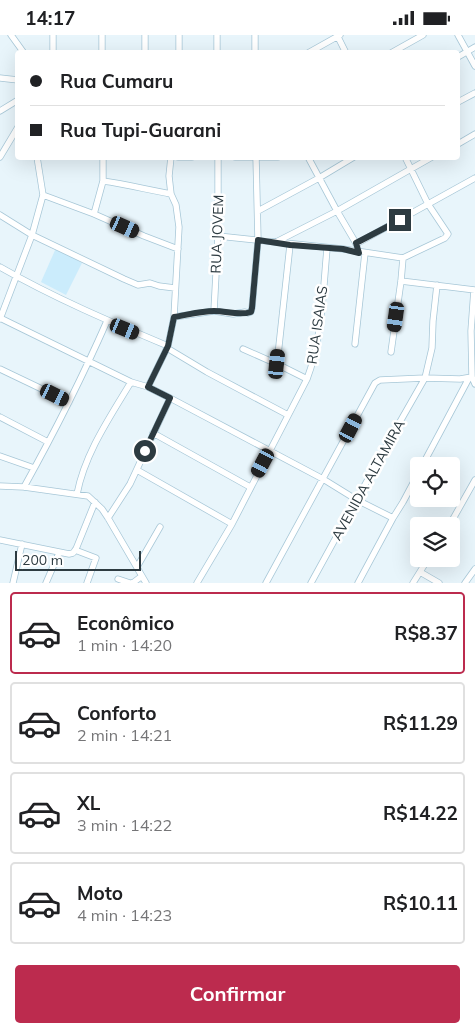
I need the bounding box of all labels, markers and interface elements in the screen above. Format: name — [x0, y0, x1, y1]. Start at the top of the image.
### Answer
text: 14:17 — [25, 6, 75, 30]
text: Rua Cumaru — [60, 69, 173, 93]
text: Rua Tupi-Guarani — [60, 118, 221, 142]
street label: RUA JOVEM — [207, 194, 227, 274]
route end — [389, 209, 411, 231]
car — [108, 214, 141, 240]
street label: RUA ISAIAS — [303, 284, 331, 365]
car — [386, 301, 405, 333]
car — [108, 316, 141, 342]
car — [267, 348, 286, 380]
car — [38, 382, 71, 408]
car — [337, 411, 364, 445]
street label: AVENIDA ALTAMIRA — [327, 416, 409, 543]
route start — [134, 440, 156, 462]
car — [249, 446, 276, 480]
map controls — [410, 457, 460, 567]
button: locate — [410, 457, 460, 507]
button: layers — [410, 517, 460, 567]
scale bar — [15, 548, 141, 571]
text: 200 m — [22, 551, 63, 569]
icon: car — [17, 611, 62, 656]
text: Econômico — [77, 611, 174, 635]
text: R$8.37 — [394, 621, 458, 645]
text: 1 min · 14:20 — [77, 635, 172, 655]
icon: car — [17, 701, 62, 746]
text: Conforto — [77, 701, 156, 725]
text: R$11.29 — [383, 711, 458, 735]
text: 2 min · 14:21 — [77, 725, 172, 745]
icon: car — [17, 791, 62, 836]
text: XL — [77, 791, 100, 815]
text: R$14.22 — [383, 801, 458, 825]
text: 3 min · 14:22 — [77, 815, 172, 835]
icon: car — [17, 881, 62, 926]
text: Moto — [77, 881, 123, 905]
text: R$10.11 — [383, 891, 458, 915]
text: 4 min · 14:23 — [77, 905, 172, 925]
button: Confirmar — [15, 965, 460, 1023]

